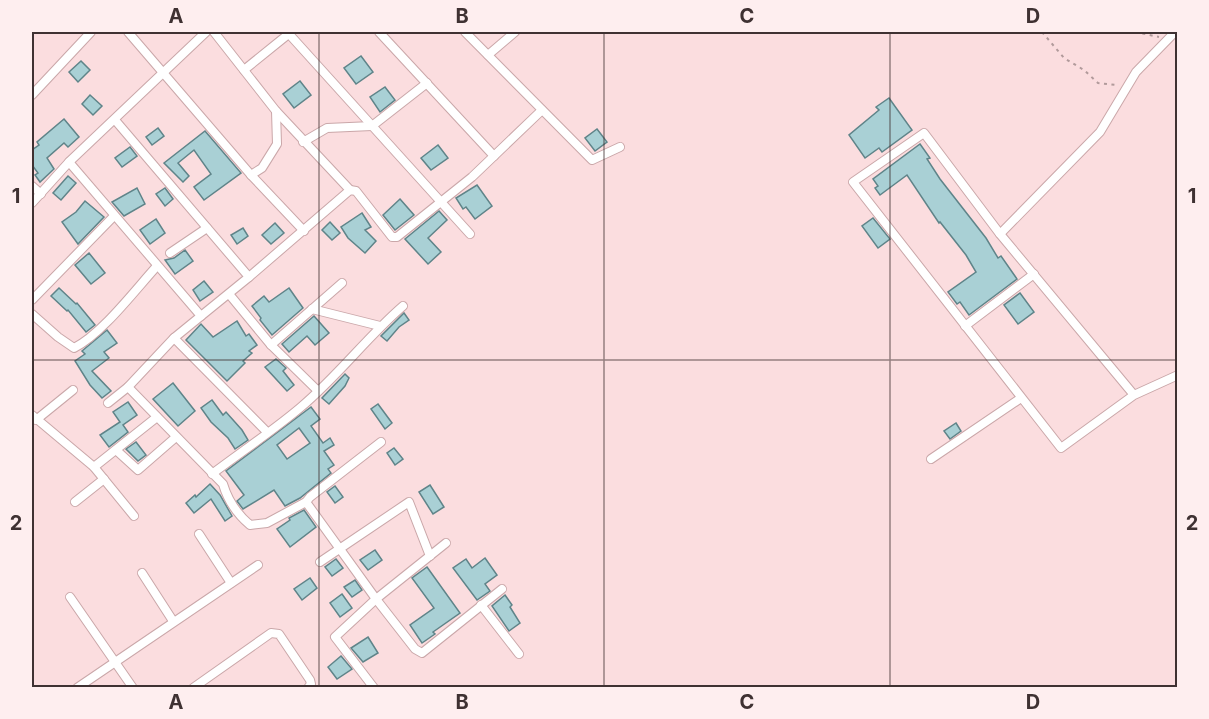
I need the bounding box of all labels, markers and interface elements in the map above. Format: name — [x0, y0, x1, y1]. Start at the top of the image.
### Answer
text: A — [169, 4, 184, 28]
text: B — [455, 4, 469, 28]
text: C — [740, 4, 754, 28]
text: D — [1026, 4, 1040, 28]
text: 1 — [12, 184, 20, 208]
text: 1 — [1188, 184, 1196, 208]
text: 2 — [10, 511, 22, 535]
text: 2 — [1186, 511, 1198, 535]
text: A — [169, 690, 184, 714]
text: B — [455, 690, 469, 714]
text: C — [740, 690, 754, 714]
text: D — [1026, 690, 1040, 714]

